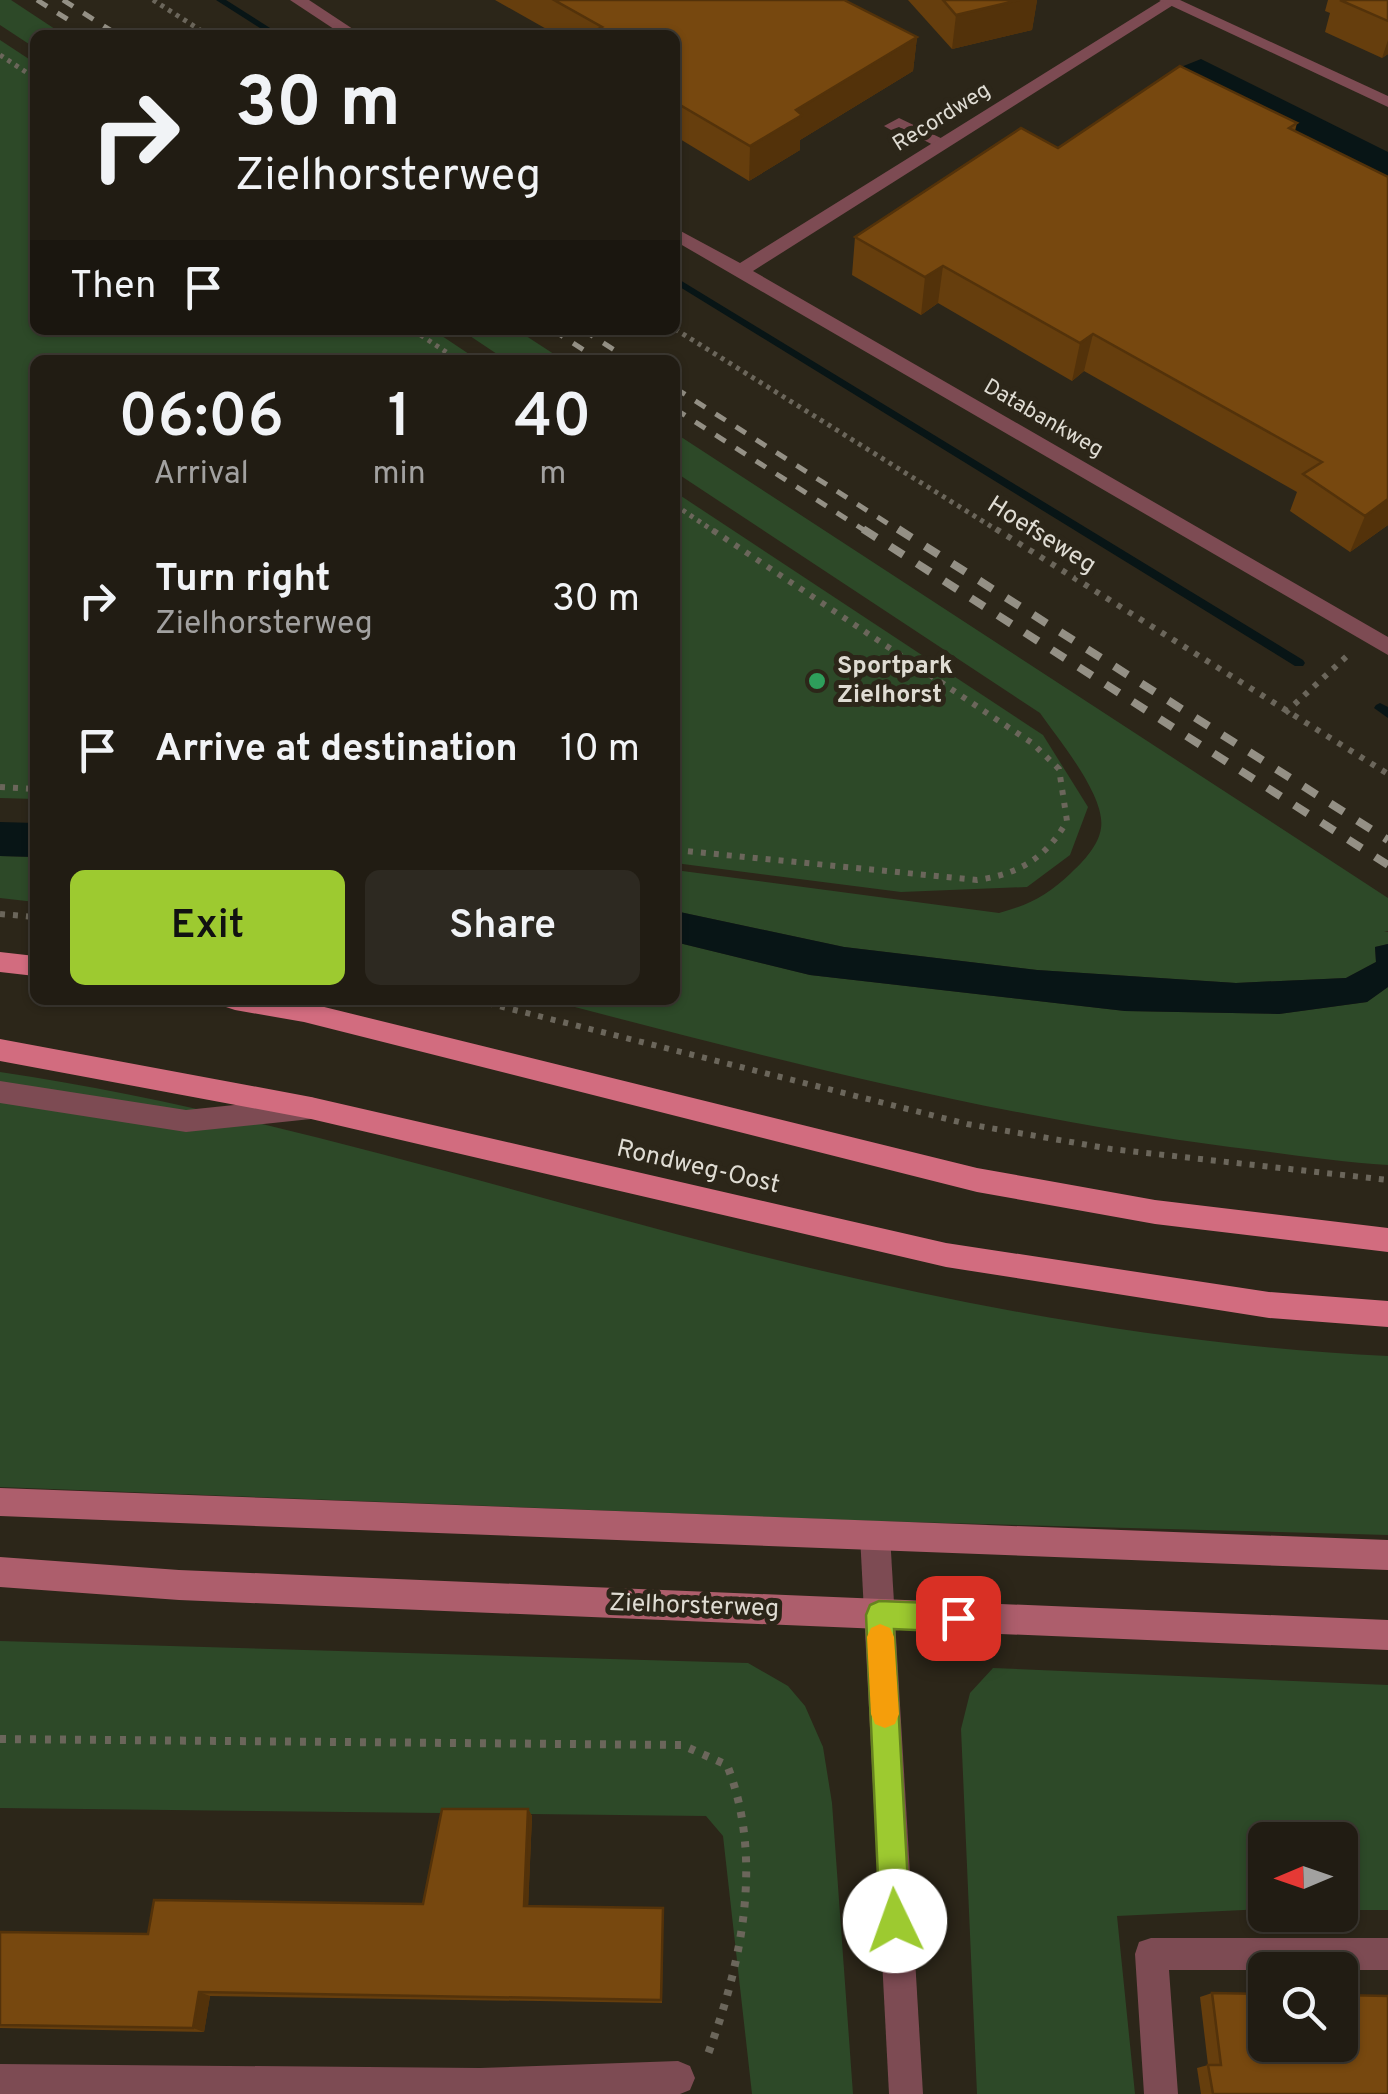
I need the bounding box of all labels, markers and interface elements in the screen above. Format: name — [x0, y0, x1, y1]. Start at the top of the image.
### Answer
text: 30 m — [235, 62, 401, 151]
icon: right — [70, 70, 200, 200]
street label: Recordweg — [888, 77, 996, 159]
text: Zielhorsterweg — [235, 149, 541, 206]
icon: arrive — [176, 260, 231, 315]
text: Then — [70, 263, 156, 312]
street label: Databankweg — [978, 374, 1108, 464]
text: 06:06 — [118, 382, 284, 458]
text: 1 — [387, 382, 411, 458]
text: 40 — [514, 382, 591, 458]
text: Arrival — [154, 455, 249, 495]
text: min — [372, 455, 426, 495]
text: m — [539, 455, 566, 495]
street label: Hoefseweg — [980, 490, 1102, 582]
text: Turn right — [155, 556, 330, 605]
icon: right — [70, 573, 125, 628]
text: 30 m — [552, 576, 640, 625]
text: Zielhorsterweg — [155, 605, 373, 645]
place label: Sportpark Zielhorst — [837, 651, 953, 712]
marker: Sportpark Zielhorst — [806, 670, 828, 692]
icon: arrive — [70, 723, 125, 778]
text: Arrive at destination — [155, 726, 518, 775]
text: 10 m — [560, 726, 640, 775]
button: Exit — [70, 870, 345, 985]
button: Share — [365, 870, 640, 985]
street label: Rondweg-Oost — [613, 1134, 783, 1202]
pin — [916, 1576, 1001, 1661]
street label: Zielhorsterweg — [608, 1588, 780, 1626]
icon: arrive — [931, 1591, 986, 1646]
north arrow — [1248, 1822, 1358, 1932]
map controls — [1248, 1822, 1358, 2062]
position arrow — [843, 1869, 947, 1973]
button: search — [1248, 1952, 1358, 2062]

